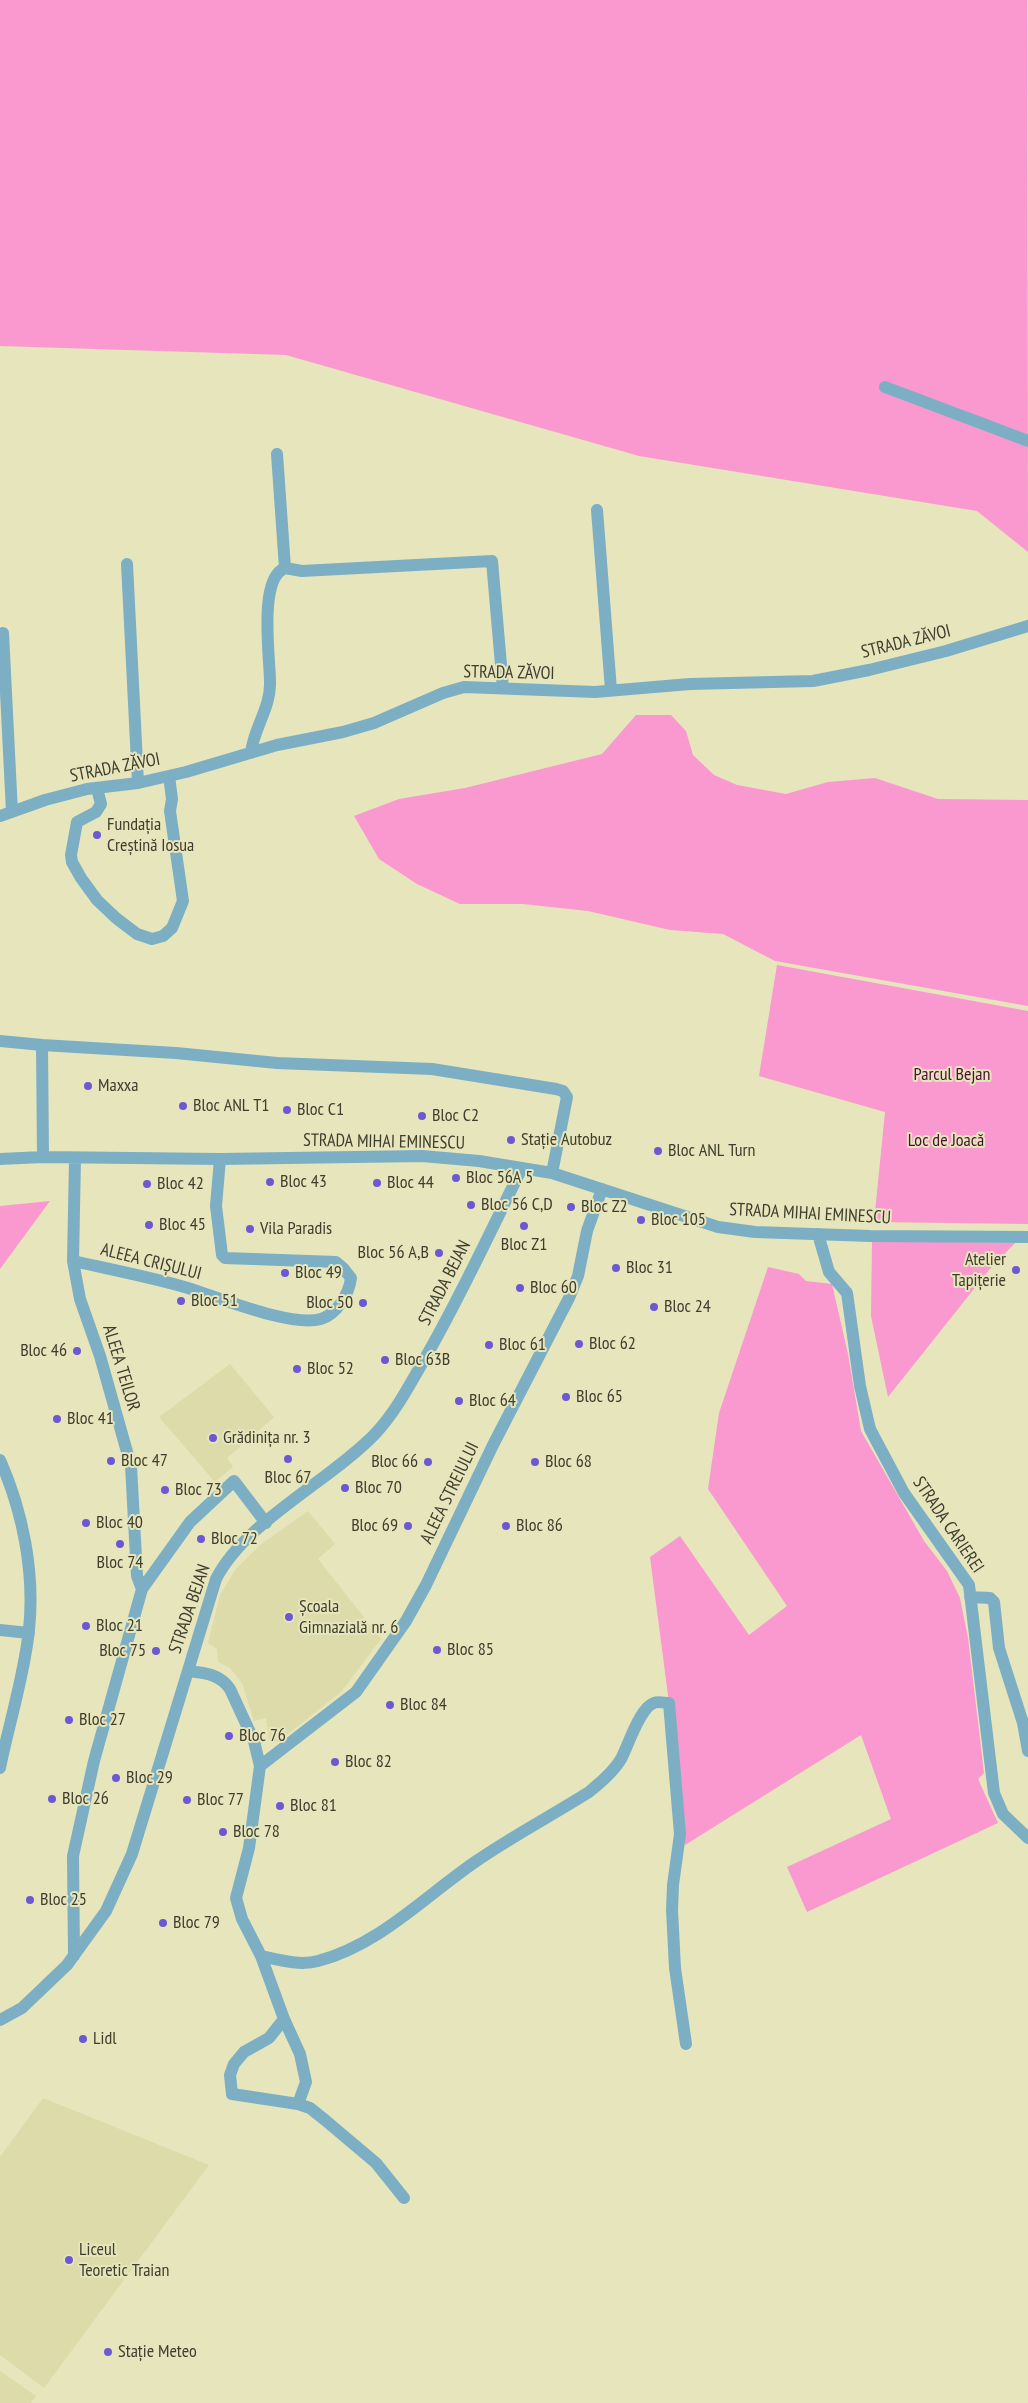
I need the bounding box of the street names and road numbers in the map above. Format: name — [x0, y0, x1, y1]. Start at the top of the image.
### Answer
street label: STRADA ZĂVOI — [859, 620, 953, 664]
street label: STRADA ZĂVOI — [463, 661, 555, 685]
street label: STRADA ZĂVOI — [68, 749, 162, 787]
street label: STRADA MIHAI EMINESCU — [303, 1130, 465, 1154]
street label: STRADA MIHAI EMINESCU — [729, 1199, 891, 1229]
street label: STRADA BEJAN — [414, 1237, 476, 1329]
street label: ALEEA CRIȘULUI — [98, 1239, 204, 1285]
street label: ALEEA TEILOR — [98, 1322, 144, 1414]
street label: ALEEA STREIULUI — [416, 1439, 484, 1547]
street label: STRADA CARIEREI — [908, 1473, 988, 1577]
street label: STRADA BEJAN — [165, 1562, 215, 1656]

